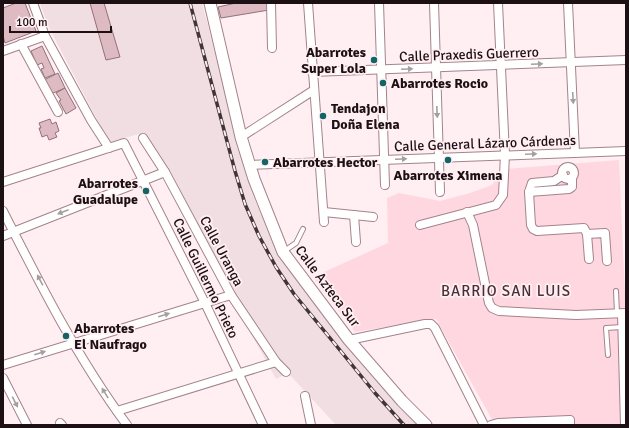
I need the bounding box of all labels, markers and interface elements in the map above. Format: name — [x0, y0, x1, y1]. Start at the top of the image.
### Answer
scale bar — [10, 8, 111, 34]
text: 100 m — [16, 15, 48, 30]
place label: Abarrotes Super Lola — [301, 44, 366, 77]
street label: Calle Praxedis Guerrero — [399, 44, 539, 65]
marker: Abarrotes Super Lola — [369, 55, 379, 65]
one-way arrow — [531, 61, 544, 67]
one-way arrow — [401, 66, 414, 72]
place label: Abarrotes Rocio — [391, 75, 488, 92]
marker: Abarrotes Rocio — [378, 78, 388, 88]
one-way arrow — [569, 92, 576, 104]
place label: Tendajon Doña Elena — [331, 100, 400, 133]
one-way arrow — [434, 106, 441, 118]
marker: Tendajon Doña Elena — [318, 111, 328, 121]
street label: Calle General Lázaro Cárdenas — [394, 132, 576, 155]
one-way arrow — [525, 151, 537, 158]
place label: Abarrotes Hector — [273, 154, 378, 171]
marker: Abarrotes Ximena — [443, 155, 453, 165]
one-way arrow — [395, 156, 408, 162]
marker: Abarrotes Hector — [260, 157, 270, 167]
place label: Abarrotes Ximena — [393, 167, 503, 184]
place label: Abarrotes Guadalupe — [73, 175, 138, 208]
marker: Abarrotes Guadalupe — [141, 186, 151, 196]
one-way arrow — [57, 210, 69, 216]
street label: Calle Uranga — [196, 213, 247, 289]
street label: Calle Guillermo Prieto — [169, 215, 242, 341]
street label: Calle Azteca Sur — [291, 242, 364, 331]
one-way arrow — [36, 275, 43, 286]
district label: BARRIO SAN LUIS — [441, 282, 571, 300]
one-way arrow — [159, 312, 171, 318]
place label: Abarrotes El Naufrago — [74, 320, 147, 353]
marker: Abarrotes El Naufrago — [61, 331, 71, 341]
one-way arrow — [35, 350, 47, 356]
one-way arrow — [101, 388, 109, 398]
one-way arrow — [12, 396, 18, 407]

